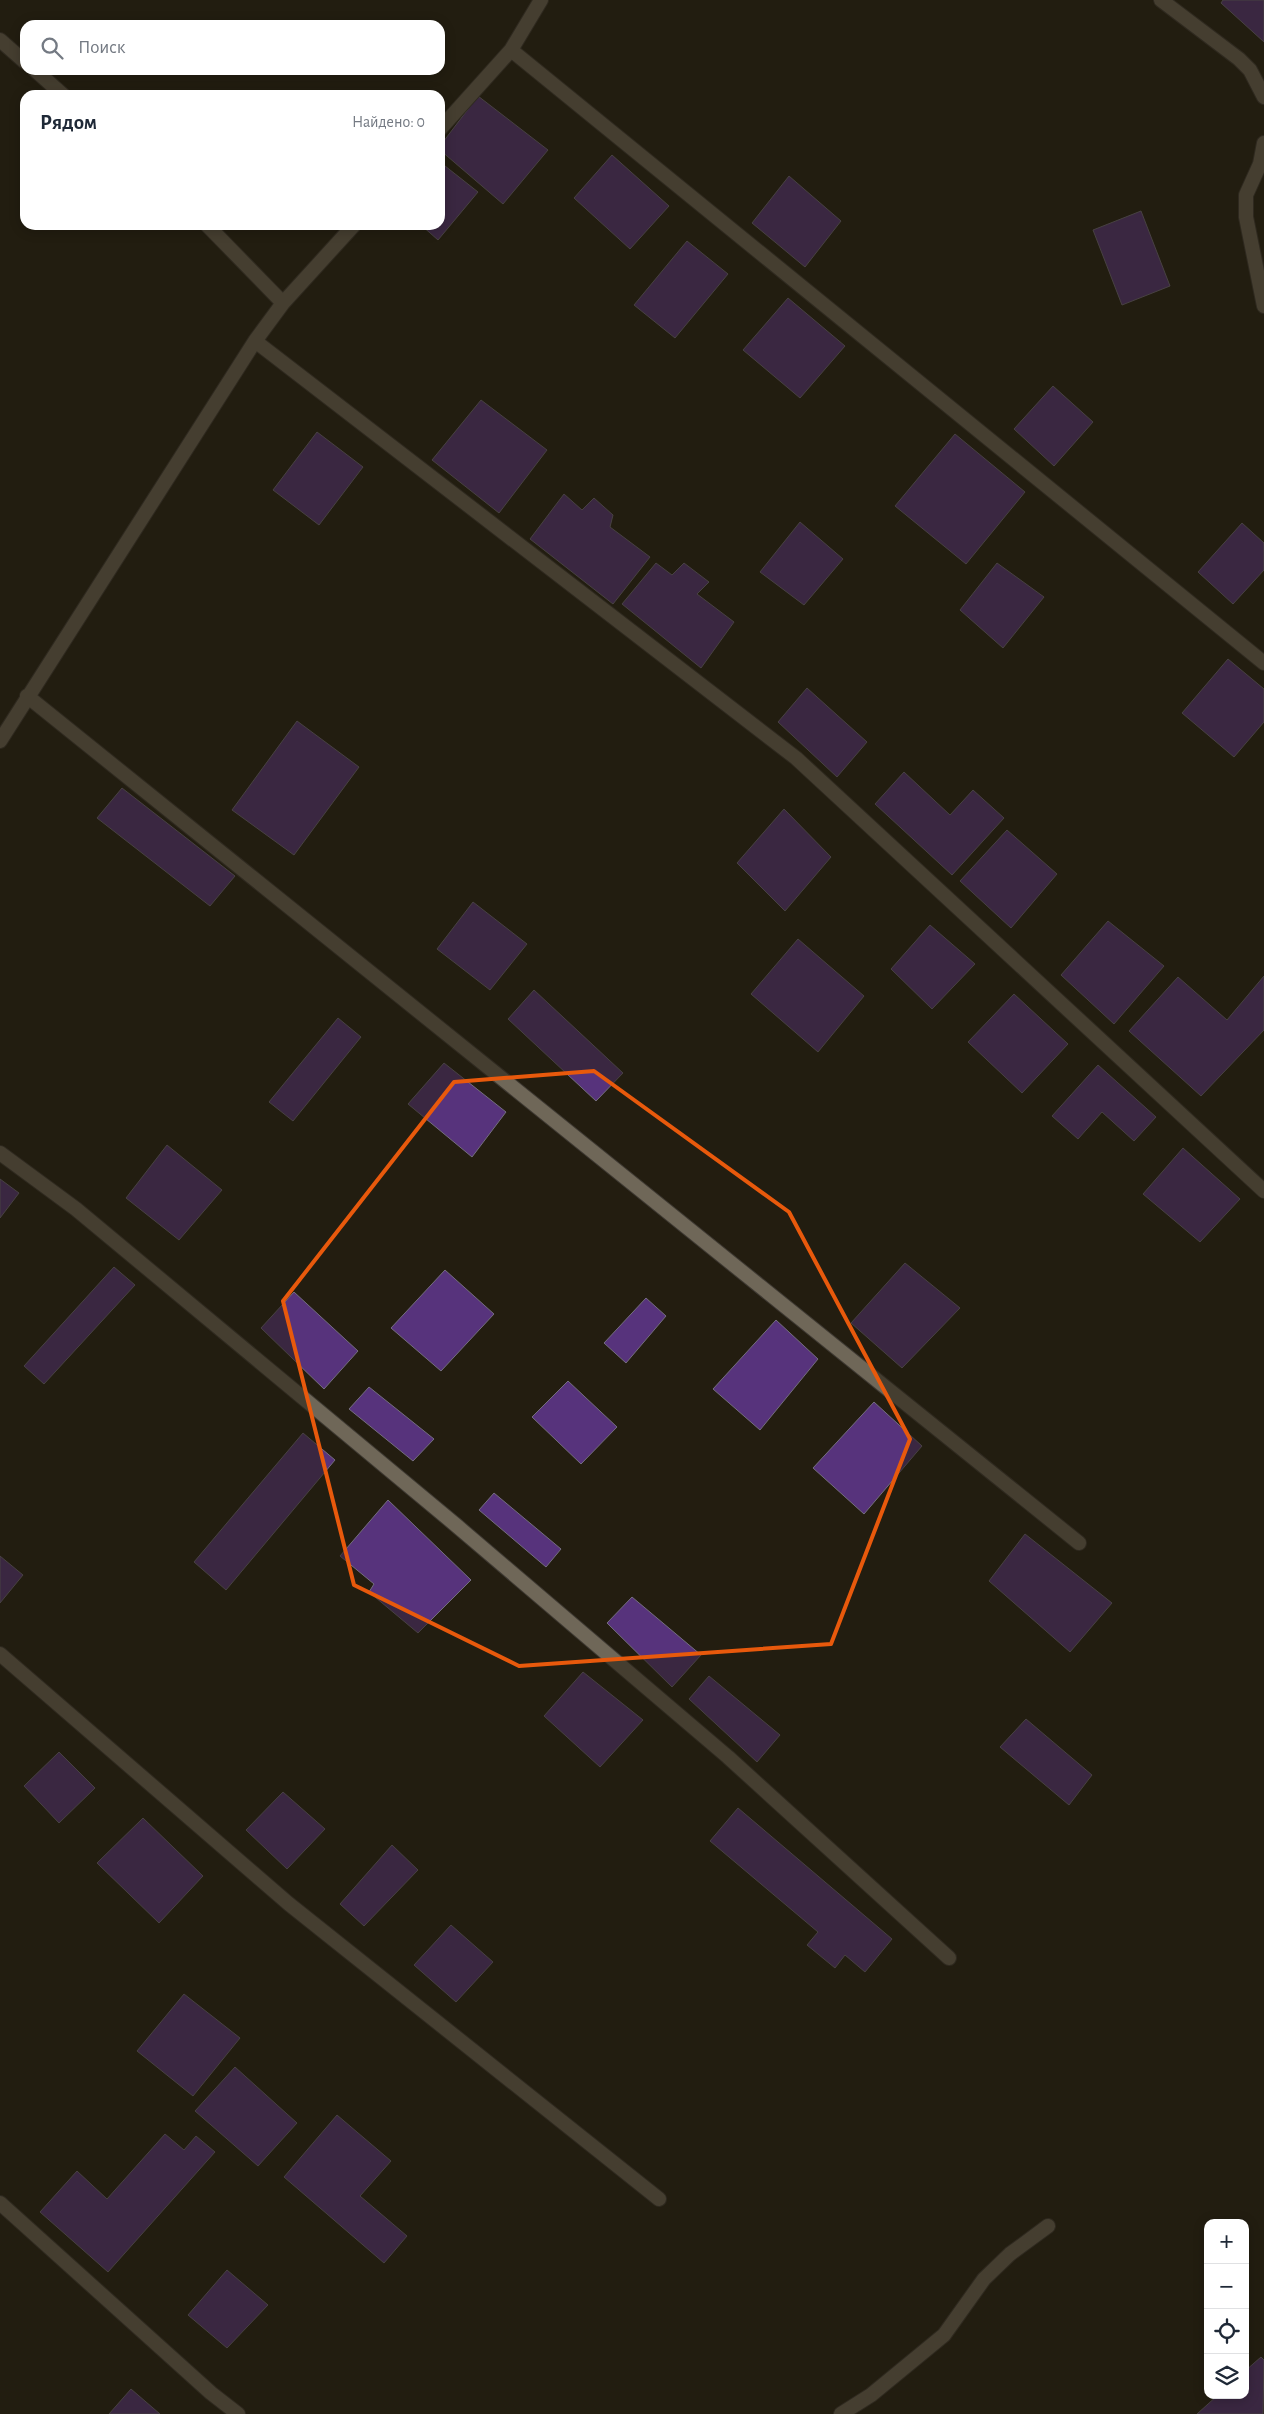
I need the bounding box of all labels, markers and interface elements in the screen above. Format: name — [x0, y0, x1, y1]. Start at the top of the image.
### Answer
search box — [20, 20, 445, 75]
icon: search — [38, 34, 66, 62]
text: Поиск — [78, 38, 125, 57]
text: Рядом — [40, 112, 97, 133]
text: Найдено: 0 — [352, 114, 425, 130]
map controls — [1204, 2219, 1249, 2399]
button: + — [1204, 2219, 1249, 2264]
button: − — [1204, 2264, 1249, 2309]
button: locate — [1204, 2309, 1249, 2354]
button: layers — [1204, 2354, 1249, 2399]

